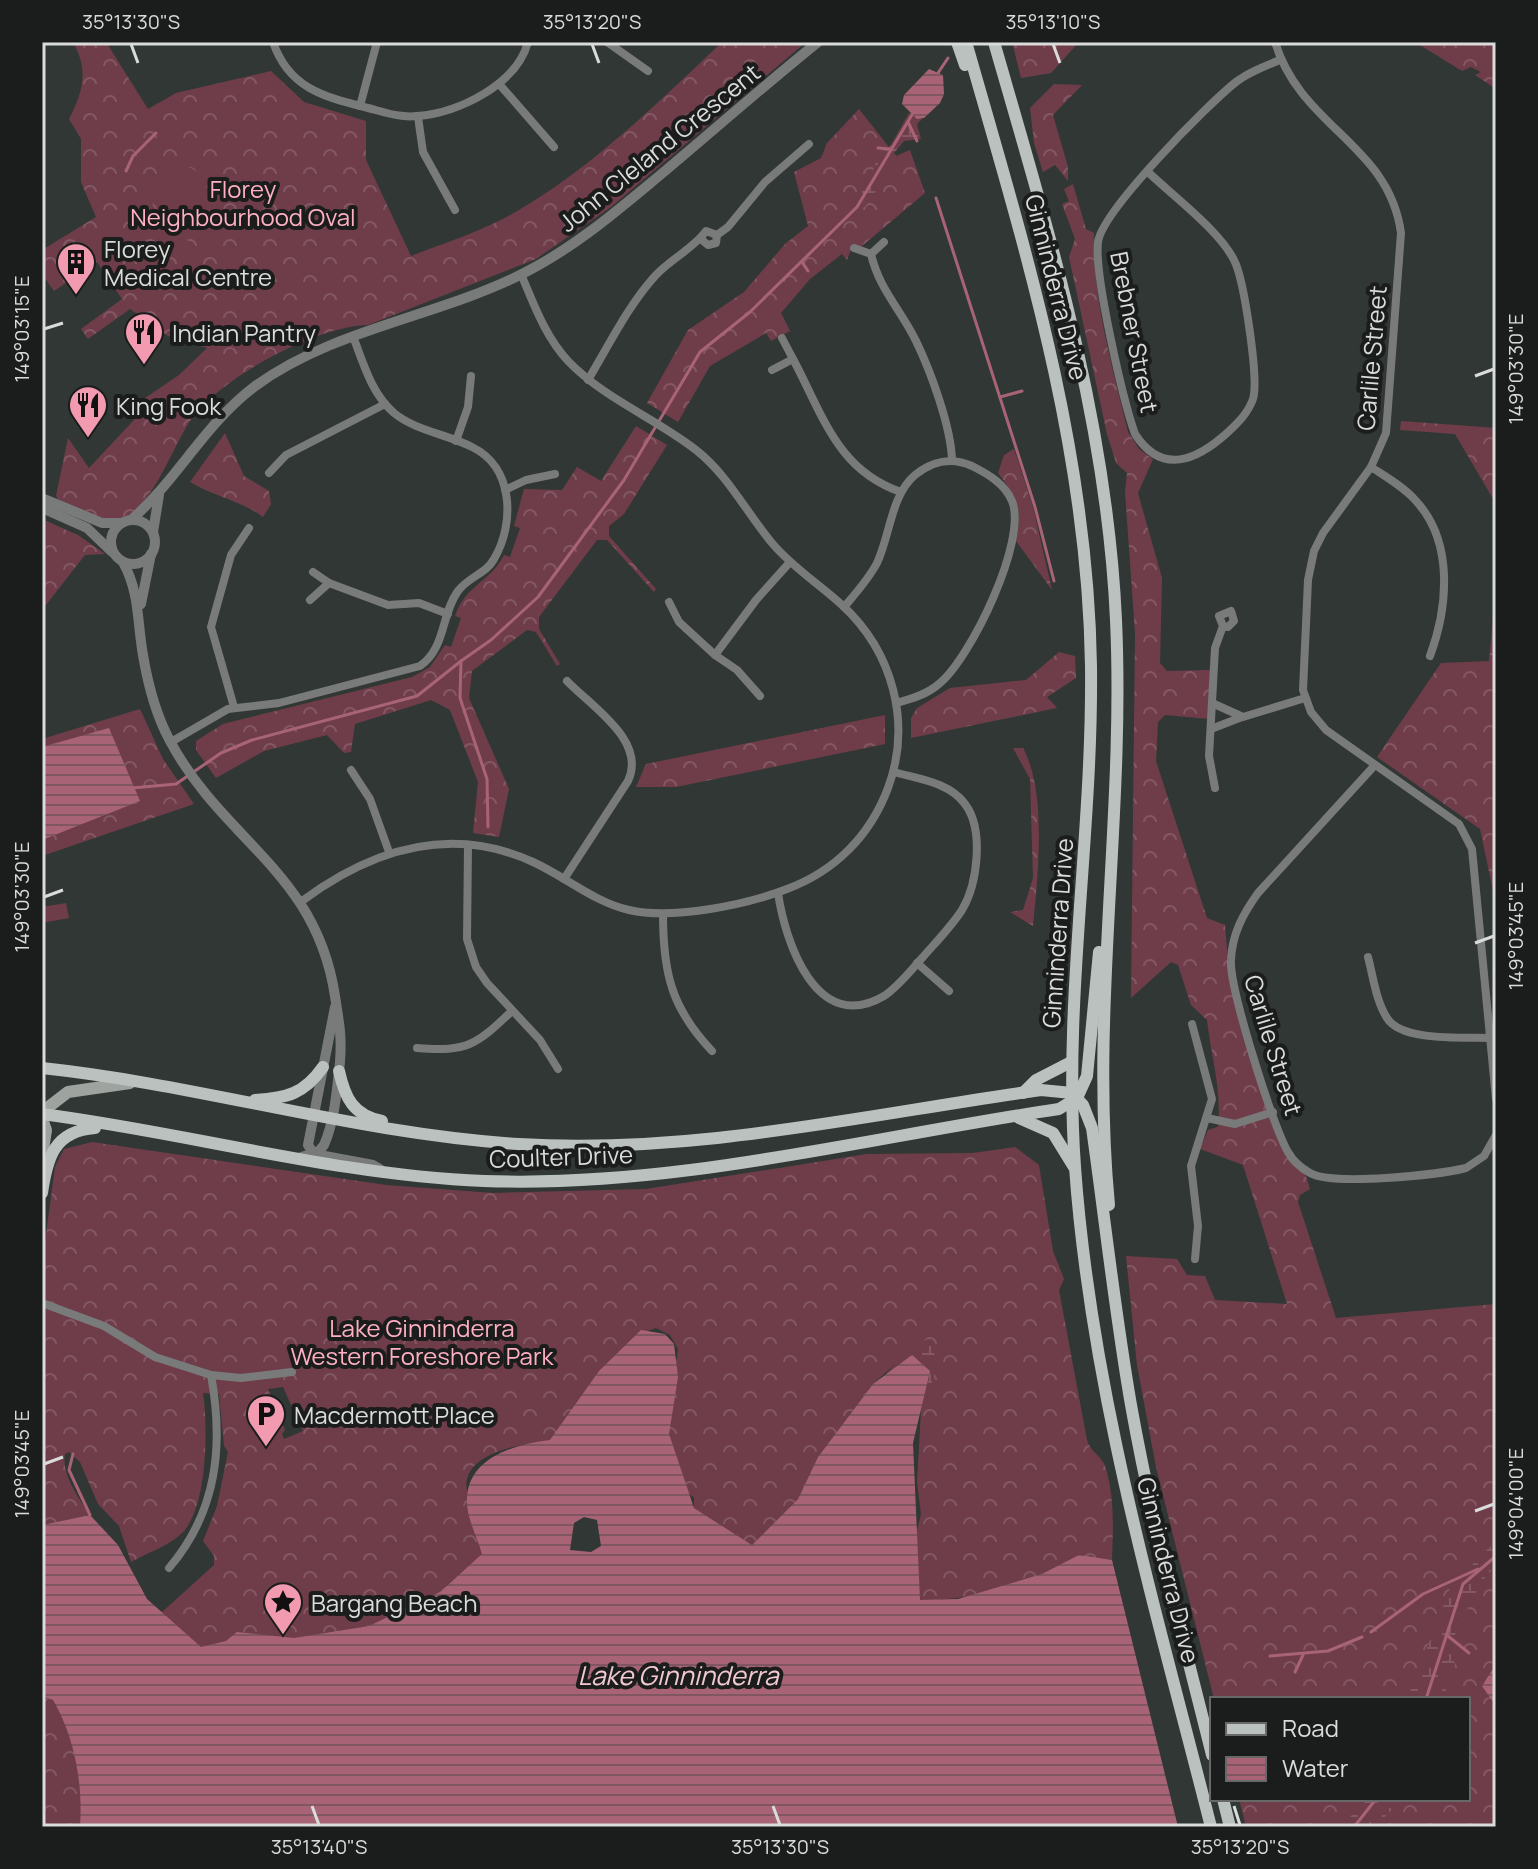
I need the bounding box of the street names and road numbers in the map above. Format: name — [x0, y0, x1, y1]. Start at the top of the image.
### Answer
street label: John Cleland Crescent — [551, 55, 767, 239]
street label: Ginninderra Drive — [1018, 191, 1096, 383]
street label: Brebner Street — [1103, 249, 1167, 415]
street label: Carlile Street — [1348, 284, 1394, 432]
street label: Ginninderra Drive — [1034, 837, 1080, 1029]
street label: Carlile Street — [1237, 971, 1311, 1119]
street label: Coulter Drive — [488, 1137, 634, 1175]
street label: Ginninderra Drive — [1130, 1474, 1208, 1666]

